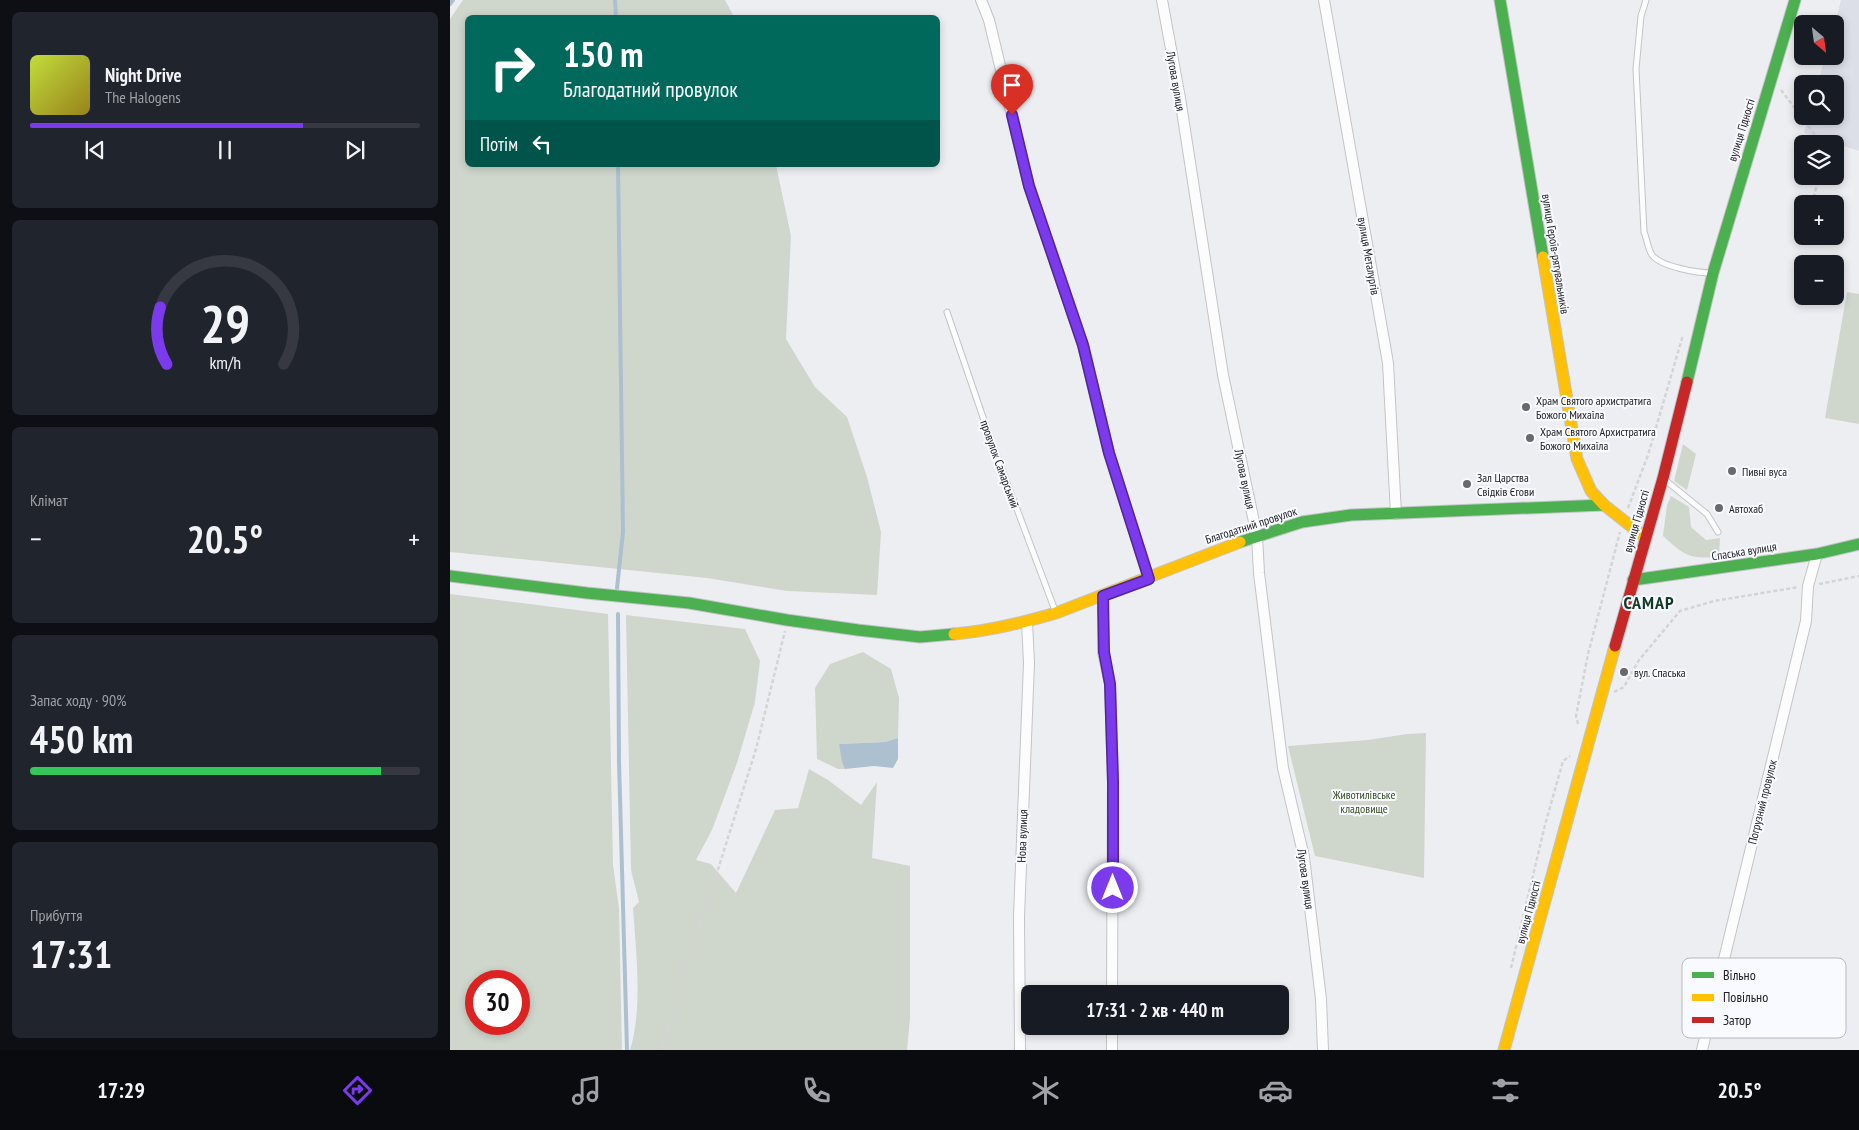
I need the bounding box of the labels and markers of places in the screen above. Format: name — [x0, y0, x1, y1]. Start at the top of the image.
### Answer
pin — [991, 64, 1033, 115]
place label: Храм Святого архистратига Божого Михаїла — [1536, 393, 1652, 422]
marker: Храм Святого архистратига Божого Михаїла — [1520, 401, 1532, 413]
place label: Храм Святого Архистратига Божого Михаїла — [1540, 424, 1656, 453]
marker: Храм Святого Архистратига Божого Михаїла — [1524, 432, 1536, 444]
place label: Пивні вуса — [1742, 464, 1787, 479]
marker: Пивні вуса — [1726, 465, 1738, 477]
place label: Зал Царства Свідків Єгови — [1477, 470, 1534, 499]
marker: Зал Царства Свідків Єгови — [1461, 478, 1473, 490]
place label: Автохаб — [1729, 501, 1763, 516]
marker: Автохаб — [1713, 502, 1725, 514]
place label: вул. Спаська — [1634, 665, 1686, 680]
marker: вул. Спаська — [1618, 666, 1630, 678]

